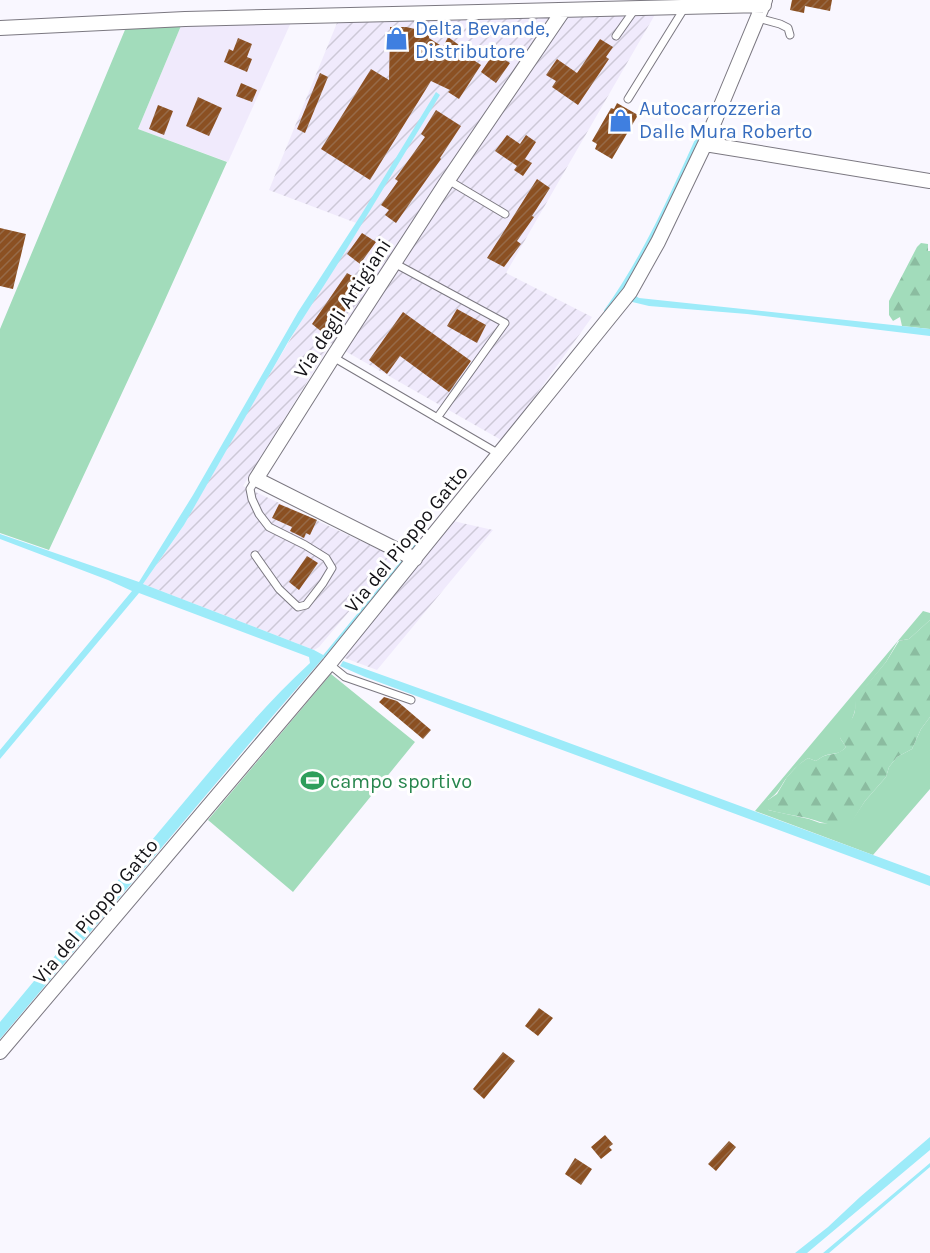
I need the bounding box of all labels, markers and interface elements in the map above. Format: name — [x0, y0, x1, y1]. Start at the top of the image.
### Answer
place label: Delta Bevande, Distributore — [415, 17, 549, 63]
shop icon: Delta Bevande, Distributore — [384, 26, 410, 52]
place label: Autocarrozzeria Dalle Mura Roberto — [639, 97, 812, 143]
shop icon: Autocarrozzeria Dalle Mura Roberto — [608, 107, 634, 133]
street label: Via degli Artigiani — [289, 234, 396, 382]
street label: Via del Pioppo Gatto — [340, 461, 473, 617]
sports icon: campo sportivo — [299, 768, 325, 794]
place label: campo sportivo — [330, 770, 472, 793]
street label: Via del Pioppo Gatto — [28, 834, 163, 989]

